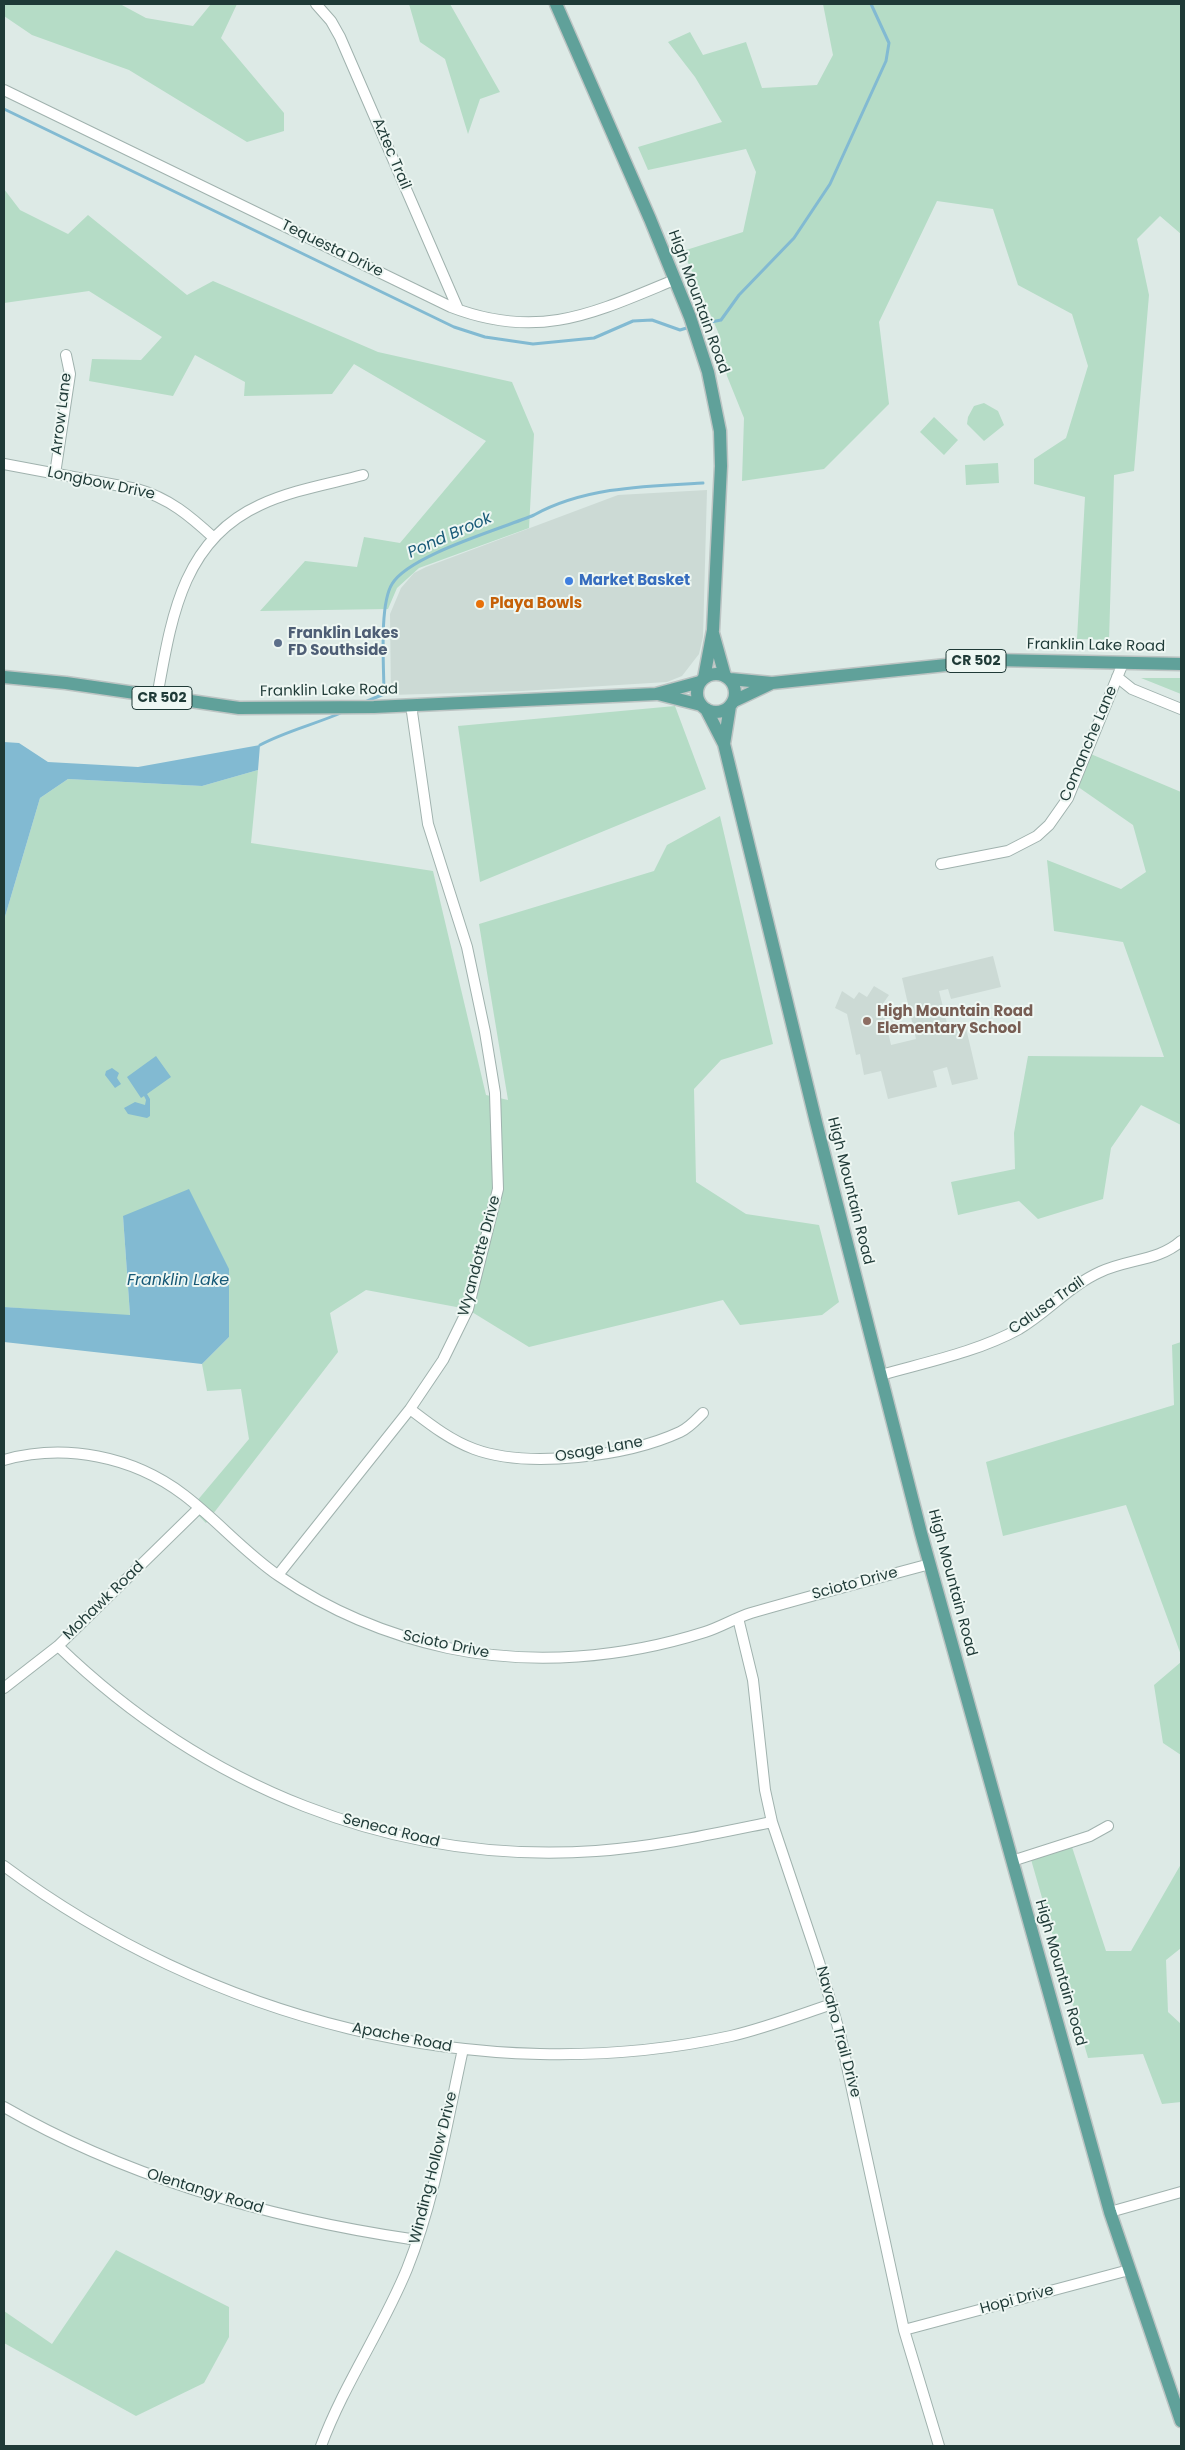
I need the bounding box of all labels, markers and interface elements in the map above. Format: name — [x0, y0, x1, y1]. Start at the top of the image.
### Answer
street label: Aztec Trail — [368, 115, 414, 193]
street label: Tequesta Drive — [278, 216, 386, 282]
street label: High Mountain Road — [664, 228, 732, 376]
street label: Arrow Lane — [48, 372, 76, 456]
street label: Longbow Drive — [46, 464, 156, 504]
water label: Pond Brook — [405, 509, 495, 563]
place label: Market Basket — [579, 572, 690, 590]
marker: Market Basket — [563, 575, 575, 587]
place label: Playa Bowls — [490, 595, 582, 613]
marker: Playa Bowls — [474, 598, 486, 610]
place label: Franklin Lakes FD Southside — [288, 625, 399, 660]
street label: Franklin Lake Road — [1027, 636, 1165, 656]
marker: Franklin Lakes FD Southside — [272, 637, 284, 649]
road number: CR 502 — [946, 649, 1006, 672]
street label: Franklin Lake Road — [260, 681, 398, 701]
street label: Comanche Lane — [1057, 683, 1121, 805]
road number: CR 502 — [132, 686, 192, 710]
place label: High Mountain Road Elementary School — [877, 1003, 1033, 1038]
marker: High Mountain Road Elementary School — [861, 1015, 873, 1027]
street label: High Mountain Road — [823, 1115, 877, 1267]
street label: Wyandotte Drive — [455, 1194, 505, 1318]
water label: Franklin Lake — [127, 1271, 229, 1291]
street label: Calusa Trail — [1006, 1273, 1088, 1339]
street label: Osage Lane — [554, 1433, 644, 1467]
street label: High Mountain Road — [924, 1508, 980, 1658]
street label: Mohawk Road — [60, 1558, 148, 1644]
street label: Scioto Drive — [810, 1564, 900, 1604]
street label: Scioto Drive — [401, 1627, 491, 1663]
street label: Seneca Road — [341, 1810, 441, 1852]
street label: High Mountain Road — [1030, 1898, 1090, 2048]
street label: Navaho Trail Drive — [812, 1964, 864, 2100]
street label: Apache Road — [351, 2019, 453, 2057]
street label: Winding Hollow Drive — [406, 2090, 462, 2246]
street label: Olentangy Road — [144, 2166, 266, 2218]
street label: Hopi Drive — [978, 2282, 1056, 2318]

